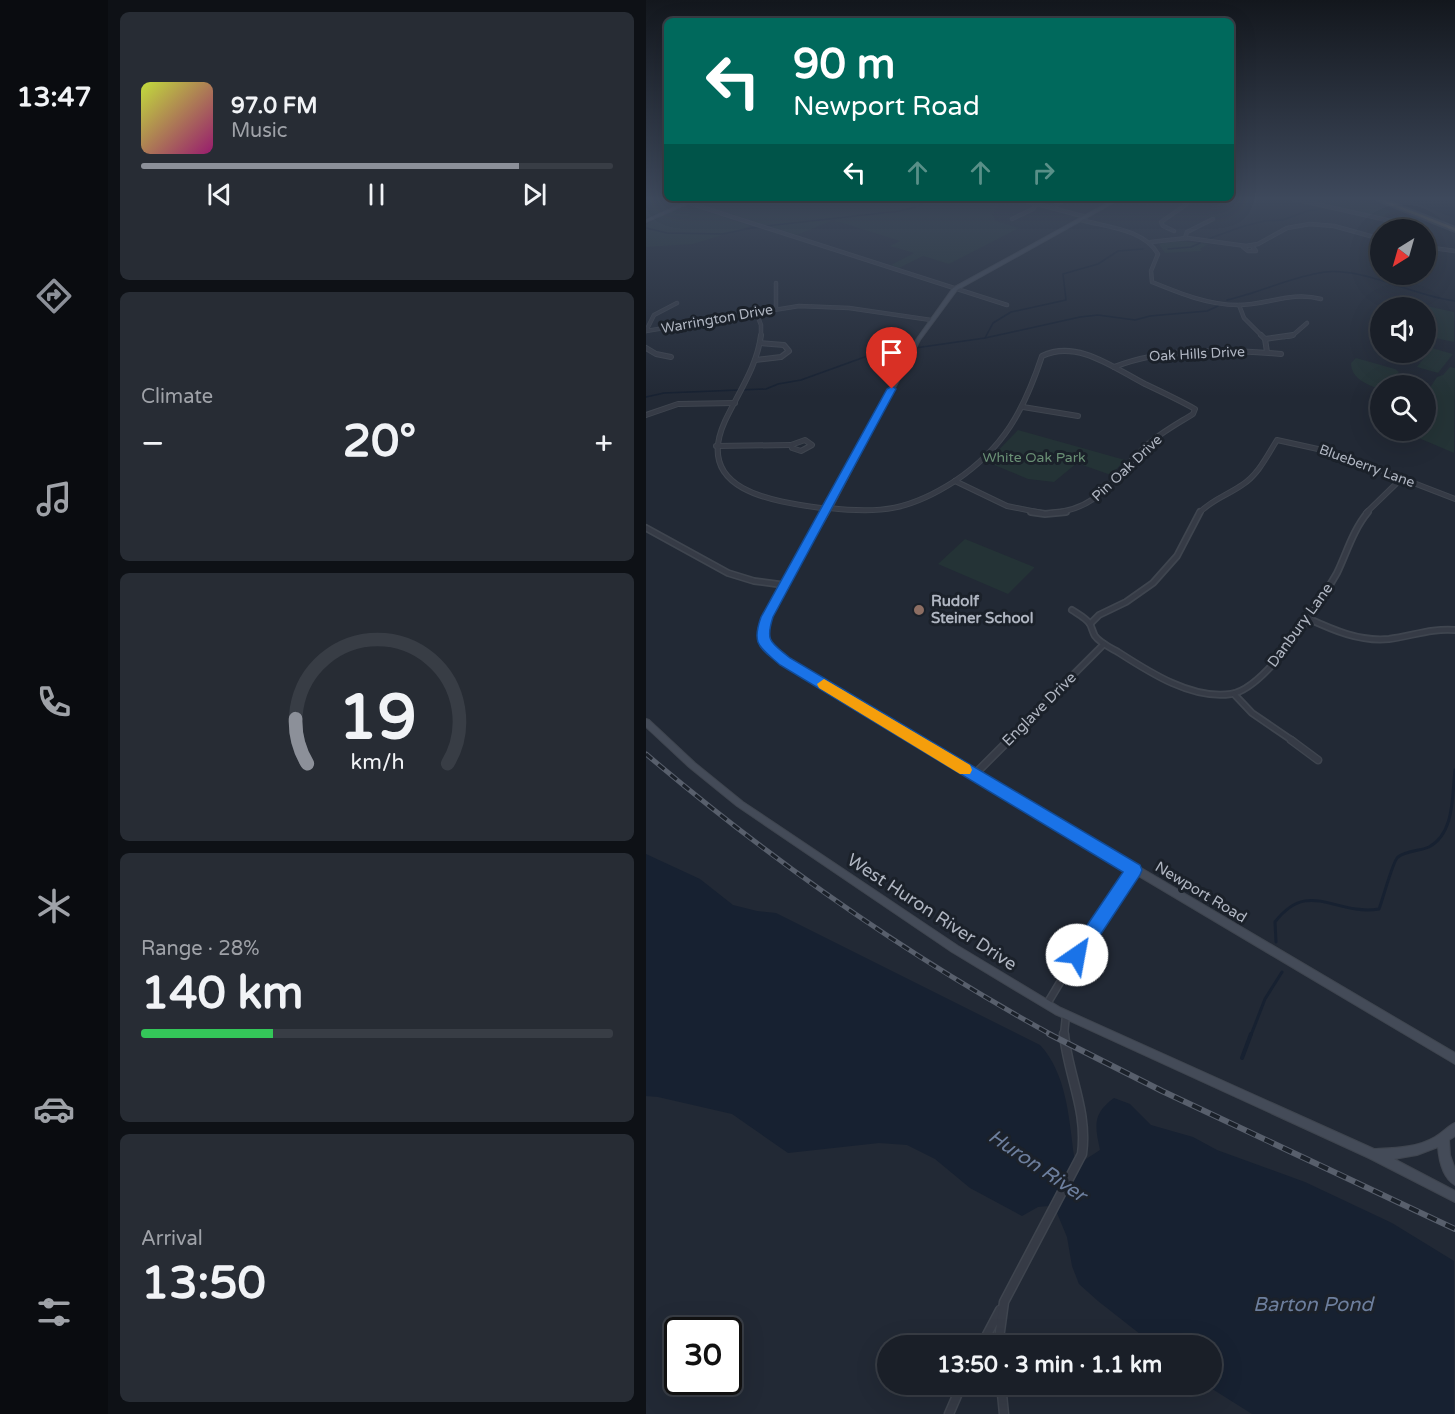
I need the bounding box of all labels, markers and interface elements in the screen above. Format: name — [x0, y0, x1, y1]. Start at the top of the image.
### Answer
text: 90 m — [793, 39, 895, 90]
icon: left — [694, 42, 772, 120]
text: 13:47 — [17, 81, 91, 114]
text: Newport Road — [793, 90, 980, 123]
text: 97.0 FM — [231, 93, 317, 119]
text: Music — [231, 119, 287, 143]
icon: left — [838, 156, 871, 189]
icon: ahead — [901, 156, 934, 189]
icon: ahead — [964, 156, 997, 189]
icon: right — [1027, 156, 1060, 189]
icon: previous — [203, 178, 236, 211]
icon: pause — [360, 178, 393, 211]
icon: next — [518, 178, 551, 211]
north arrow — [1370, 219, 1436, 285]
map controls — [1370, 219, 1436, 441]
icon: directions — [33, 275, 75, 317]
button: sound — [1370, 297, 1436, 363]
street label: Warrington Drive — [660, 301, 774, 337]
pin — [866, 327, 917, 389]
icon: arrive — [875, 336, 908, 369]
street label: Oak Hills Drive — [1149, 343, 1245, 365]
button: search — [1370, 375, 1436, 441]
text: Climate — [141, 385, 213, 409]
text: 20° — [343, 415, 416, 469]
text: − — [141, 424, 165, 463]
text: + — [594, 424, 613, 463]
street label: Pin Oak Drive — [1088, 431, 1166, 505]
street label: Blueberry Lane — [1317, 441, 1417, 491]
park label: White Oak Park — [982, 449, 1086, 466]
icon: music — [33, 478, 75, 520]
street label: Danbury Lane — [1263, 579, 1337, 671]
place label: Rudolf Steiner School — [931, 592, 1033, 627]
marker: Rudolf Steiner School — [912, 603, 926, 617]
street label: Englave Drive — [998, 668, 1080, 750]
icon: phone — [33, 681, 75, 723]
text: 19 — [338, 681, 416, 756]
text: km/h — [350, 749, 404, 775]
street label: West Huron River Drive — [843, 849, 1021, 975]
street label: Newport Road — [1152, 858, 1250, 926]
icon: climate — [33, 885, 75, 927]
position arrow — [1045, 923, 1109, 987]
text: Range · 28% — [141, 937, 260, 961]
text: 140 km — [141, 967, 303, 1021]
icon: car — [33, 1088, 75, 1130]
water label: Huron River — [984, 1125, 1092, 1209]
text: Arrival — [141, 1227, 203, 1251]
text: 13:50 — [141, 1257, 266, 1311]
icon: filters — [33, 1291, 75, 1333]
water label: Barton Pond — [1253, 1293, 1375, 1317]
speed limit sign: 30 — [664, 1317, 742, 1395]
text: 13:50 · 3 min · 1.1 km — [937, 1352, 1162, 1378]

